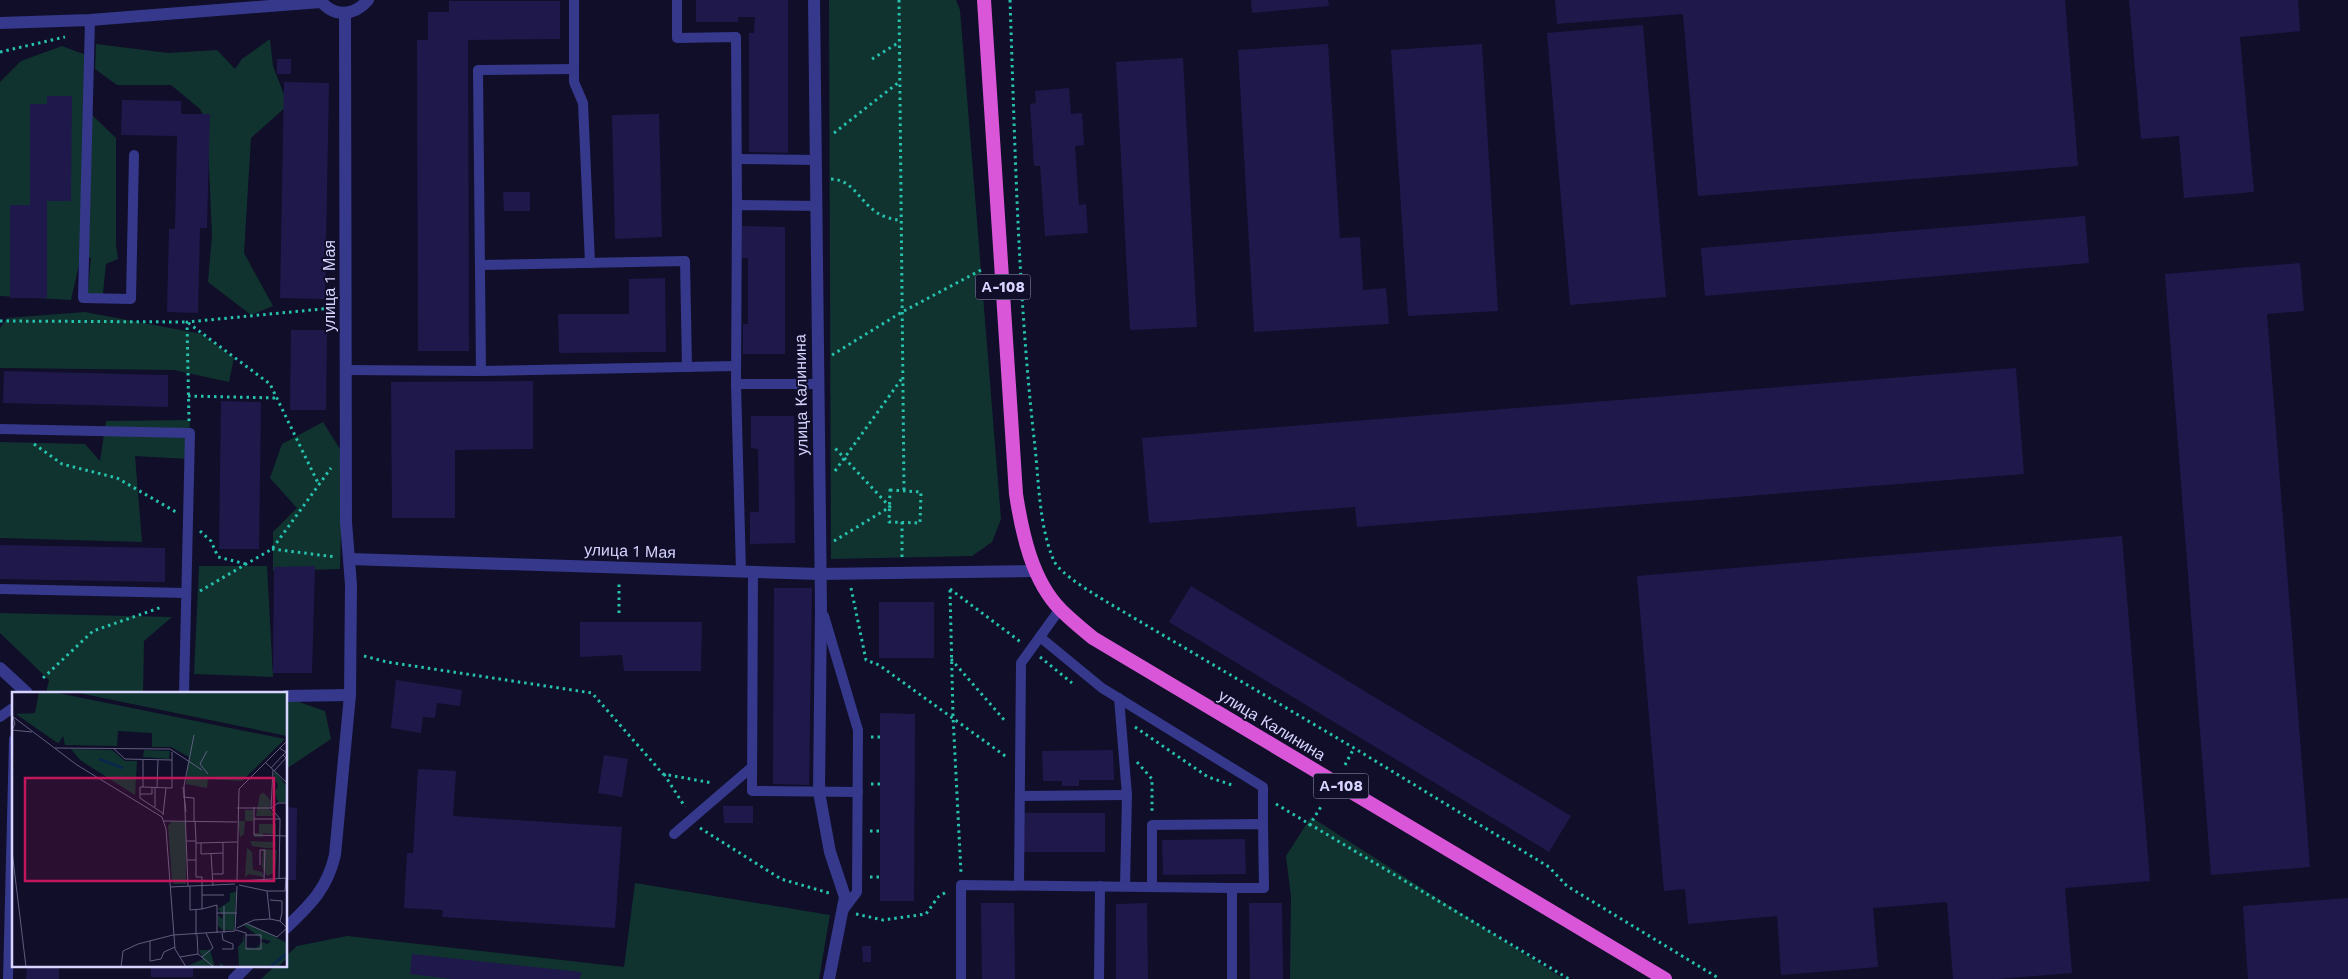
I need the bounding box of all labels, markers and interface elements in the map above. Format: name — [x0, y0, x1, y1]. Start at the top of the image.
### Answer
street label: улица 1 Мая — [320, 240, 339, 332]
road number: А-108 — [976, 274, 1030, 300]
street label: улица Калинина — [790, 334, 812, 456]
street label: улица 1 Мая — [584, 540, 676, 562]
street label: улица Калинина — [1215, 686, 1329, 764]
inset map — [12, 692, 288, 966]
road number: А-108 — [1314, 774, 1368, 798]

